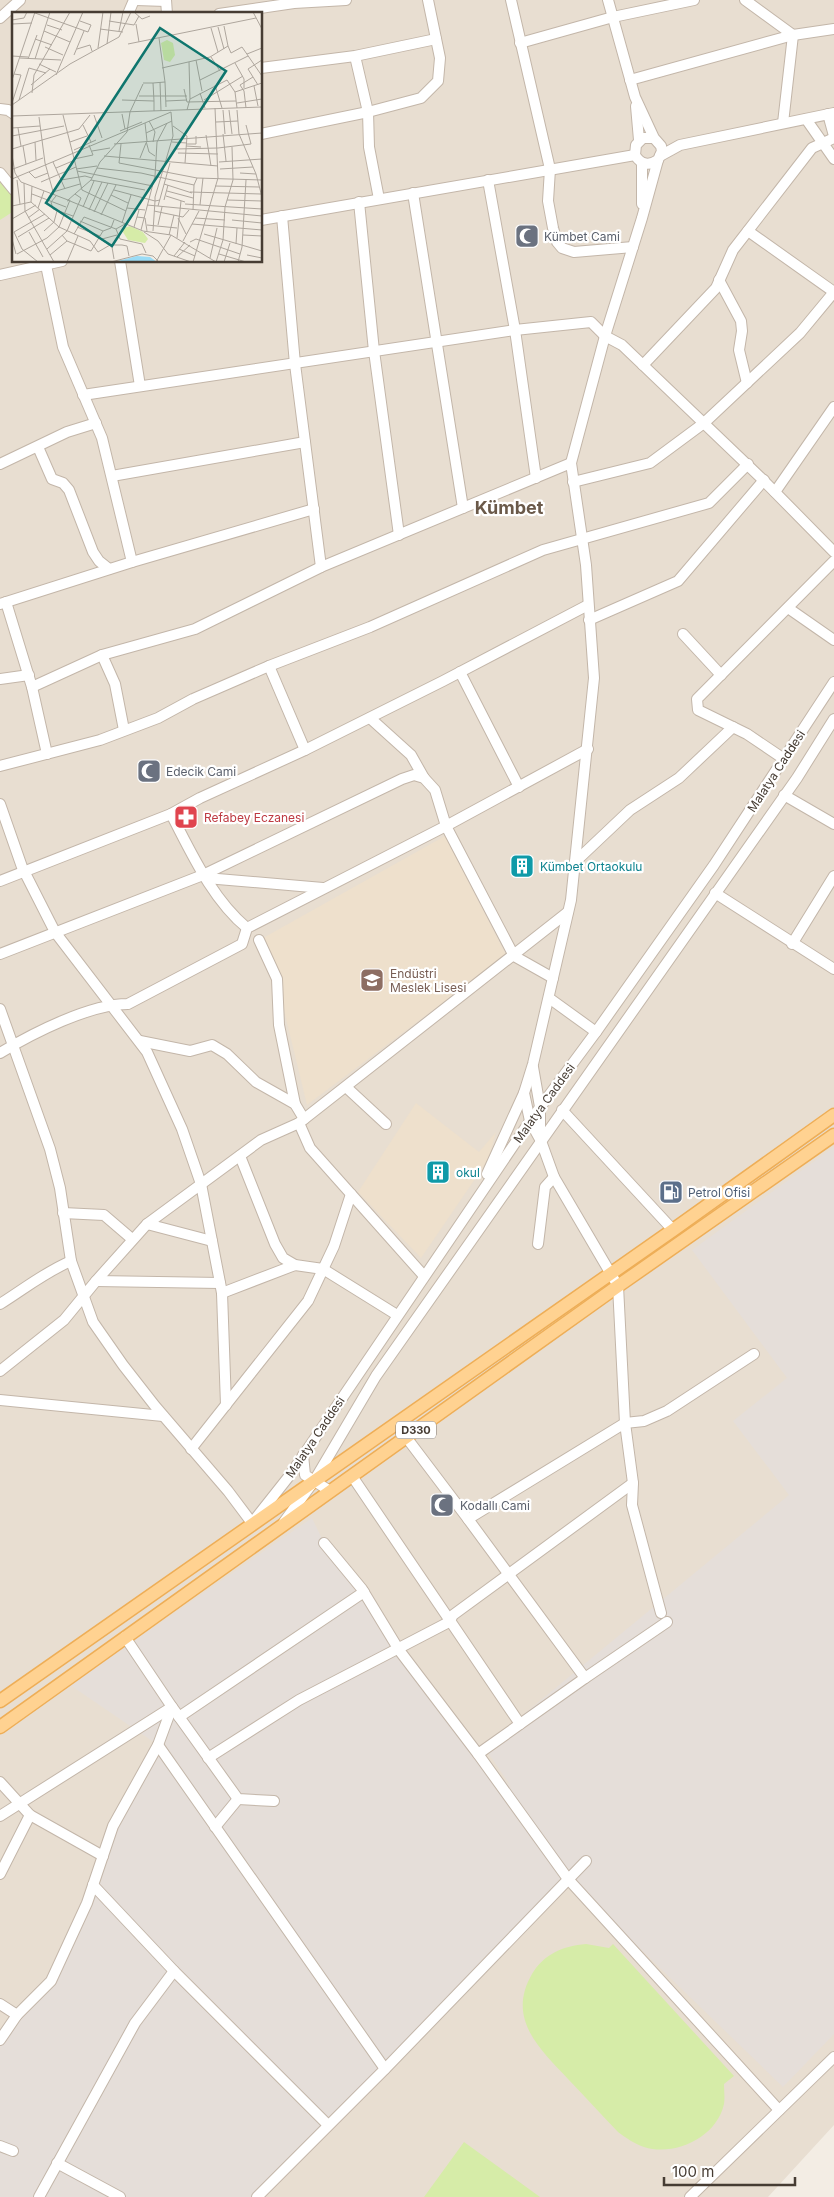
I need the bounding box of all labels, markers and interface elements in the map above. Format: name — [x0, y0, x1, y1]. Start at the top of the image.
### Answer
inset map — [12, 12, 262, 262]
mosque icon: Kümbet Cami — [514, 223, 540, 249]
place label: Kümbet Cami — [544, 229, 620, 244]
district label: Kümbet — [475, 497, 544, 518]
street label: Malatya Caddesi — [744, 727, 808, 815]
mosque icon: Edecik Cami — [136, 758, 162, 784]
place label: Edecik Cami — [166, 764, 236, 779]
pharmacy icon: Refabey Eczanesi — [173, 804, 199, 830]
place label: Refabey Eczanesi — [204, 810, 304, 825]
building icon: Kümbet Ortaokulu — [509, 853, 535, 879]
place label: Kümbet Ortaokulu — [540, 859, 642, 874]
place label: Endüstri Meslek Lisesi — [390, 966, 466, 995]
school or university icon: Endüstri Meslek Lisesi — [359, 967, 385, 993]
street label: Malatya Caddesi — [510, 1060, 578, 1146]
building icon: okul — [425, 1159, 451, 1185]
place label: okul — [456, 1165, 480, 1180]
fuel station icon: Petrol Ofisi — [658, 1179, 684, 1205]
place label: Petrol Ofisi — [688, 1185, 750, 1200]
street label: Malatya Caddesi — [282, 1394, 348, 1480]
road number: D330 — [396, 1422, 436, 1438]
mosque icon: Kodallı Cami — [429, 1492, 455, 1518]
place label: Kodallı Cami — [460, 1498, 530, 1513]
scale bar — [664, 2154, 795, 2186]
text: 100 m — [672, 2162, 714, 2181]

